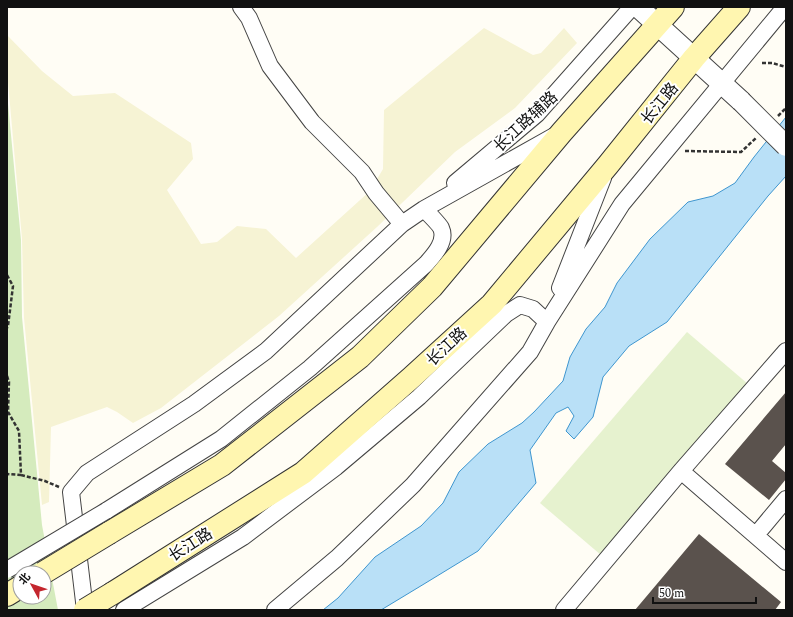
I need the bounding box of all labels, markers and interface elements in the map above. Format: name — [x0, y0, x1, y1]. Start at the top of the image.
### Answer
street label: 长江路 — [635, 77, 684, 130]
street label: 长江路辅路 — [488, 86, 563, 158]
street label: 长江路 — [421, 322, 472, 372]
street label: 长江路 — [164, 522, 217, 568]
north arrow — [12, 565, 52, 605]
text: 北 — [15, 569, 35, 589]
scale bar — [653, 579, 756, 605]
text: 50 m — [659, 584, 684, 603]

